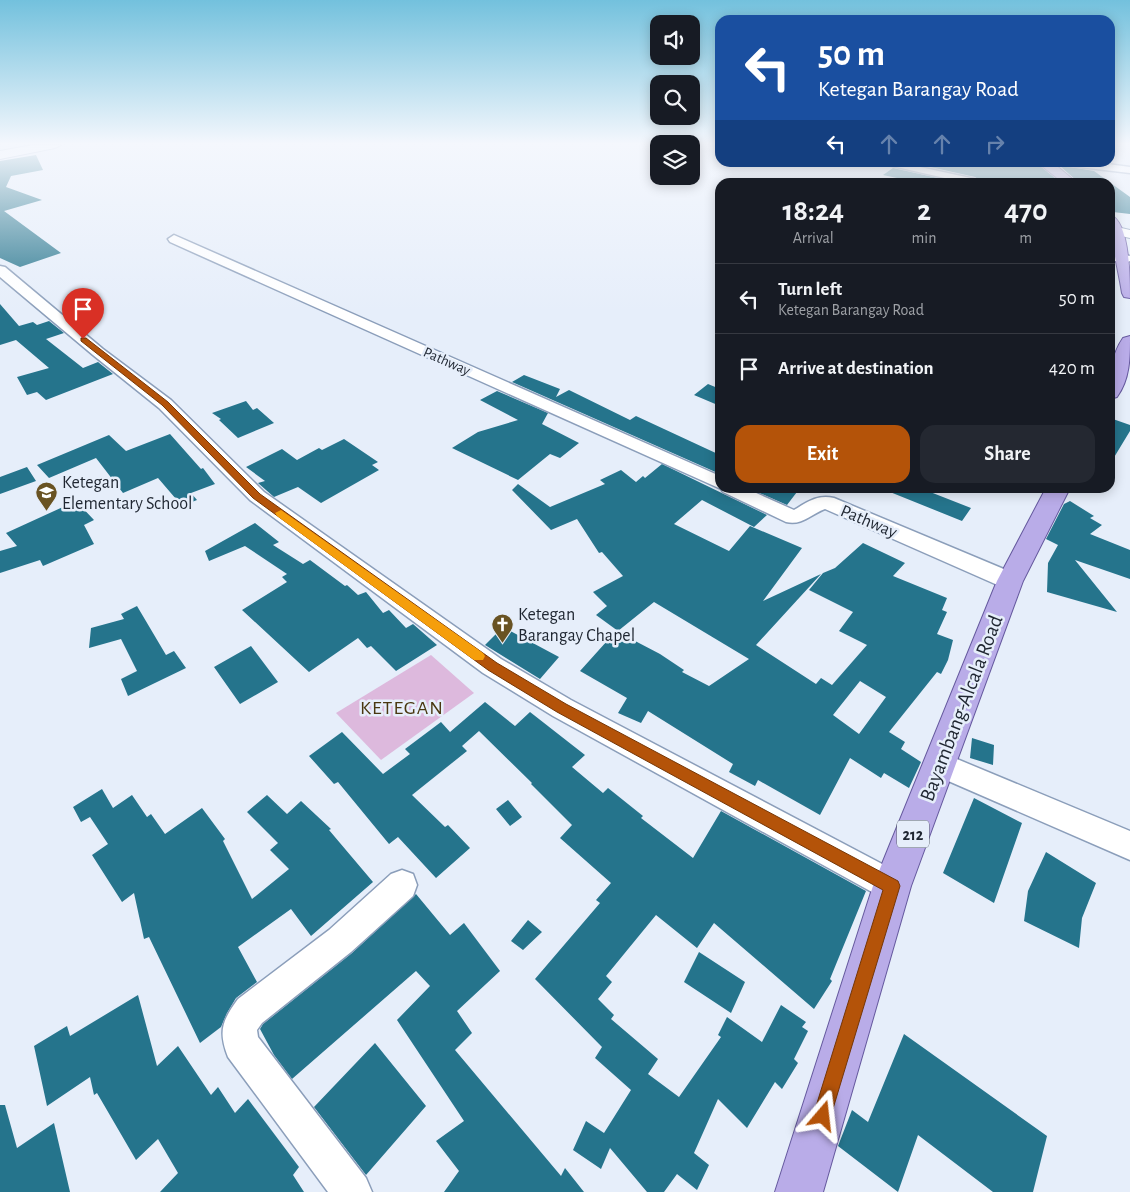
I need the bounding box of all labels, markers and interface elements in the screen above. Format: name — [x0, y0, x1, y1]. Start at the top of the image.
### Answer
map controls — [650, 15, 700, 185]
button: sound — [650, 15, 700, 65]
icon: left — [735, 35, 800, 100]
text: 50 m — [818, 37, 885, 72]
button: search — [650, 75, 700, 125]
text: Ketegan Barangay Road — [818, 78, 1019, 100]
icon: left — [822, 130, 850, 158]
icon: ahead — [875, 130, 903, 158]
icon: ahead — [928, 130, 956, 158]
icon: right — [981, 130, 1009, 158]
button: layers — [650, 135, 700, 185]
text: 18:24 — [782, 196, 844, 226]
text: 2 — [917, 196, 931, 226]
text: 470 — [1004, 196, 1048, 226]
text: Arrival — [793, 230, 834, 246]
text: min — [912, 230, 936, 246]
text: m — [1019, 230, 1032, 246]
text: Turn left — [778, 280, 842, 299]
icon: left — [735, 285, 763, 313]
pin — [62, 288, 104, 339]
text: 50 m — [1059, 289, 1095, 308]
icon: arrive — [69, 295, 97, 323]
text: Ketegan Barangay Road — [778, 302, 924, 318]
street label: Pathway — [421, 345, 473, 379]
icon: arrive — [735, 355, 763, 383]
text: Arrive at destination — [778, 359, 934, 378]
text: 420 m — [1049, 359, 1095, 378]
button: Exit — [735, 425, 910, 483]
button: Share — [920, 425, 1095, 483]
place label: Ketegan Elementary School — [62, 474, 193, 513]
school or university icon: Ketegan Elementary School — [34, 480, 58, 511]
street label: Pathway — [838, 502, 900, 542]
place label: Ketegan Barangay Chapel — [518, 606, 635, 645]
church icon: Ketegan Barangay Chapel — [490, 612, 514, 643]
street label: Bayambang-Alcala Road — [916, 612, 1007, 804]
district label: KETEGAN — [360, 698, 444, 718]
road number: 212 — [897, 821, 929, 848]
position arrow — [796, 1089, 848, 1141]

